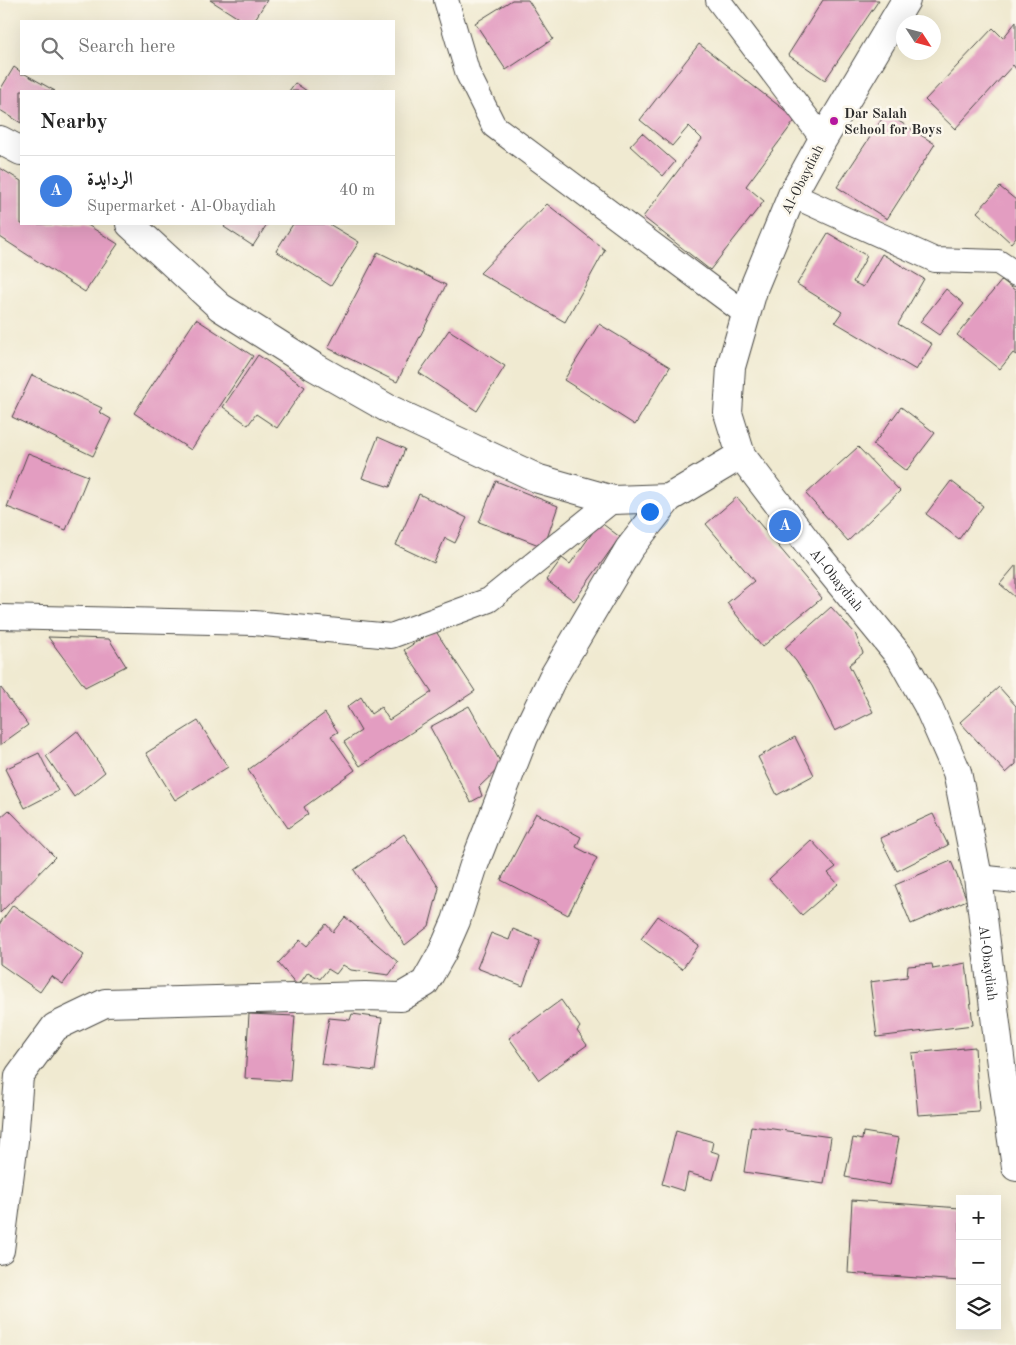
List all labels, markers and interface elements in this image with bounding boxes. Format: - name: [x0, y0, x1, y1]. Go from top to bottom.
- north arrow: [896, 15, 941, 60]
- search box: [20, 20, 395, 75]
- icon: search: [38, 34, 66, 62]
- text: Search here: [78, 38, 175, 57]
- place label: Dar Salah School for Boys: [844, 107, 942, 137]
- text: Nearby: [40, 112, 108, 133]
- marker: Dar Salah School for Boys: [828, 115, 840, 127]
- street label: Al-Obaydiah: [779, 142, 826, 216]
- text: الردايدة: [87, 171, 133, 190]
- text: A: [50, 183, 62, 199]
- text: 40 m: [339, 183, 375, 199]
- text: Supermarket · Al-Obaydiah: [87, 199, 276, 215]
- your location: [637, 499, 663, 525]
- pin: A: [769, 507, 801, 545]
- street label: Al-Obaydiah: [807, 546, 866, 614]
- street label: Al-Obaydiah: [976, 925, 999, 1002]
- map controls: [956, 1195, 1001, 1330]
- button: +: [956, 1195, 1001, 1240]
- button: −: [956, 1240, 1001, 1285]
- button: layers: [956, 1285, 1001, 1330]

